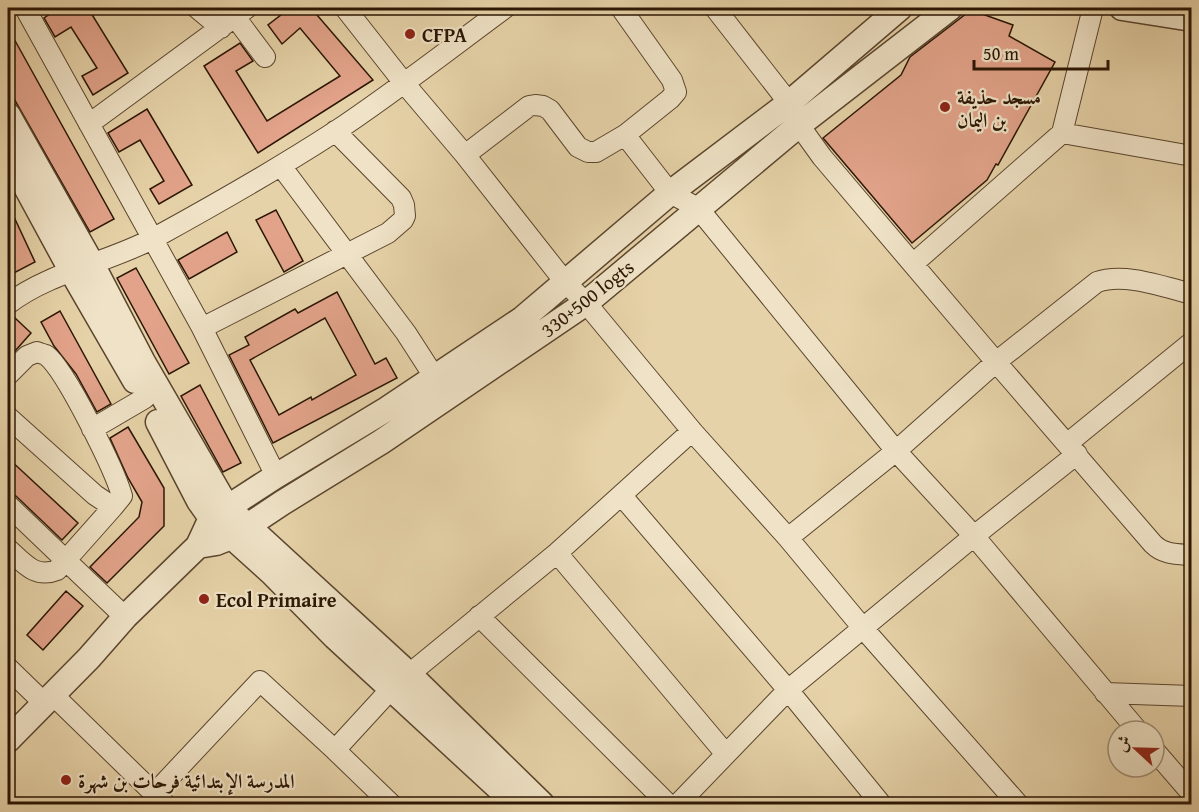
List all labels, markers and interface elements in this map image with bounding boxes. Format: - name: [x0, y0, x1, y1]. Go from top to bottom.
- place label: CFPA: [422, 20, 467, 49]
- marker: CFPA: [403, 27, 417, 41]
- scale bar: [974, 33, 1108, 71]
- text: 50 m: [983, 40, 1019, 67]
- place label: مسجد حذيفة بن اليمان: [957, 82, 1041, 134]
- marker: مسجد حذيفة بن اليمان: [938, 100, 952, 114]
- street label: 330+500 logts: [534, 252, 640, 344]
- place label: Ecol Primaire: [216, 585, 337, 614]
- marker: Ecol Primaire: [197, 592, 211, 606]
- north arrow: [1106, 719, 1166, 779]
- text: ش: [1108, 732, 1136, 755]
- place label: المدرسة الإبتدائية فرحات بن شهرة: [78, 766, 295, 796]
- marker: المدرسة الإبتدائية فرحات بن شهرة: [59, 773, 73, 787]

